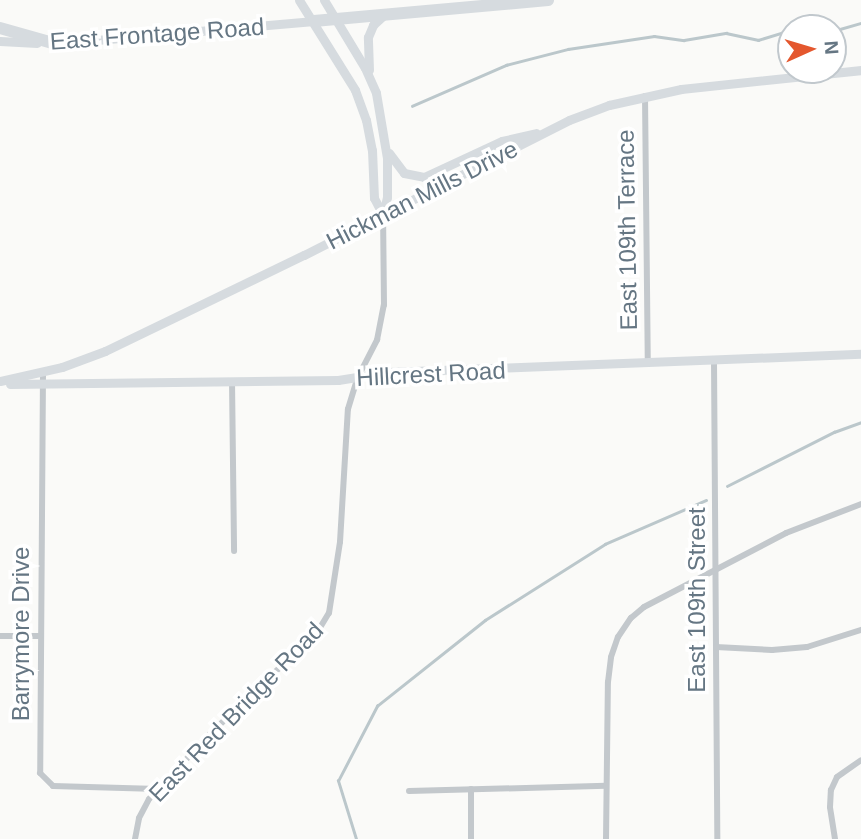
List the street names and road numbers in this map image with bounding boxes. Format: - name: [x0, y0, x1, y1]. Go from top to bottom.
- street label: East Frontage Road: [49, 12, 265, 56]
- street label: East 109th Terrace: [611, 129, 643, 331]
- street label: Hickman Mills Drive: [322, 134, 522, 256]
- street label: Hillcrest Road: [356, 356, 506, 392]
- street label: East 109th Street: [683, 507, 711, 693]
- street label: Barrymore Drive: [7, 547, 35, 721]
- street label: East Red Bridge Road: [143, 616, 329, 808]

